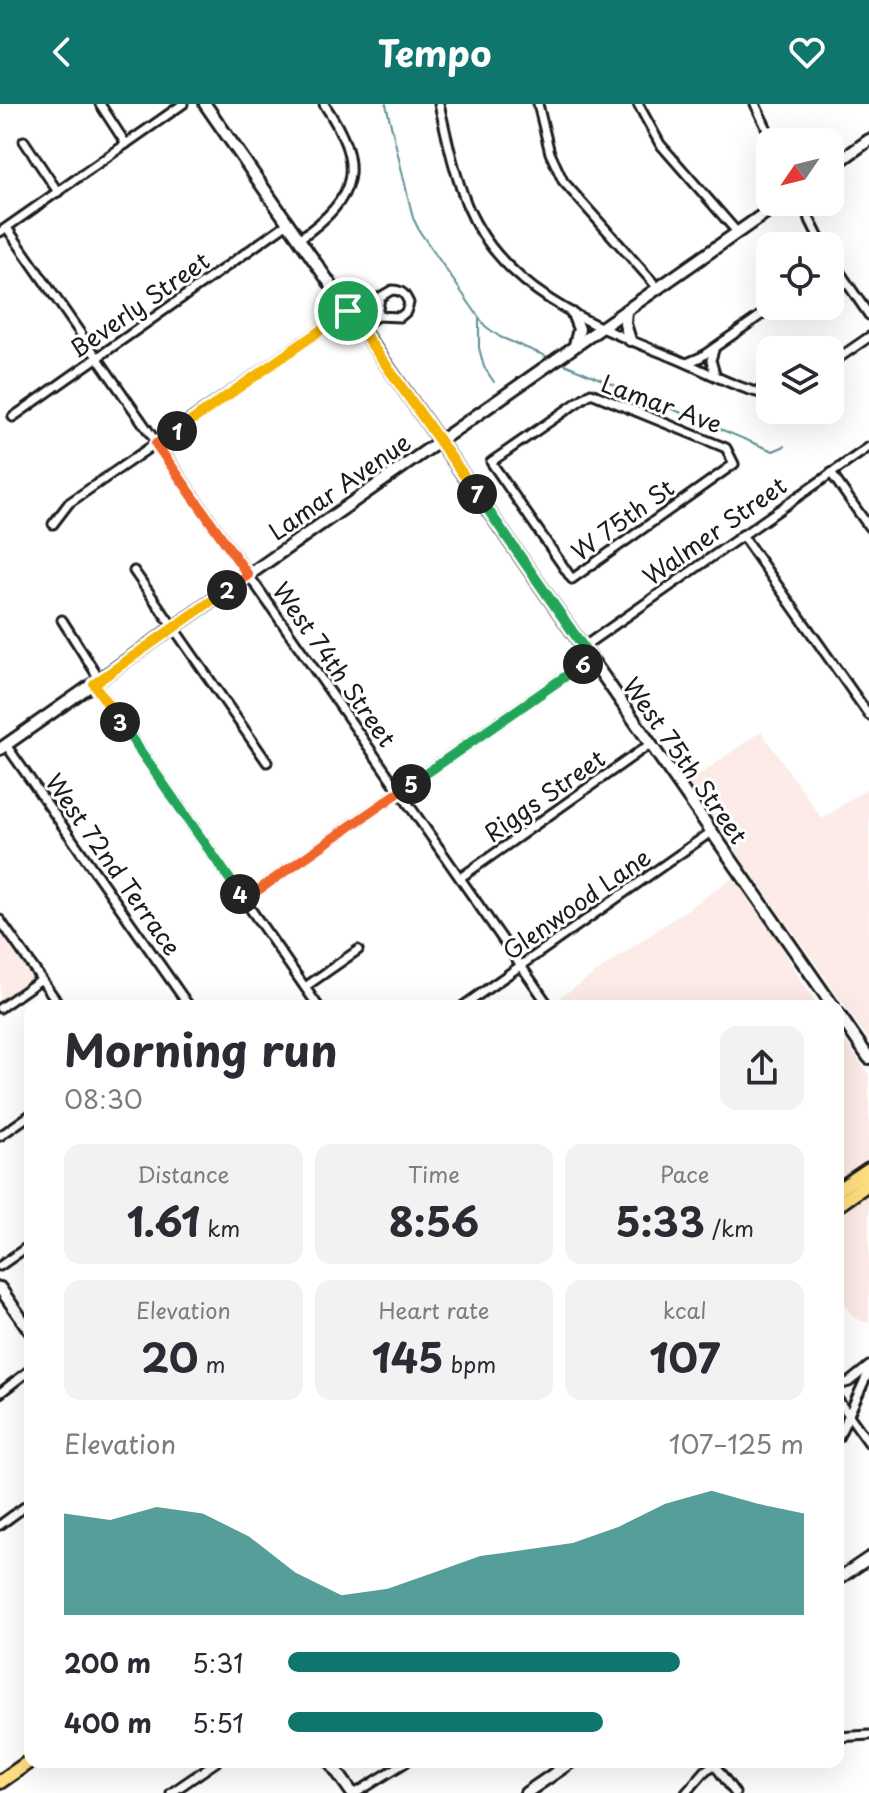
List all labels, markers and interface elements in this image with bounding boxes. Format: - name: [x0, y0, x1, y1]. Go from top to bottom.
- text: Tempo: [378, 25, 491, 79]
- icon: back: [40, 30, 84, 74]
- icon: heart: [785, 30, 829, 74]
- north arrow: [756, 128, 844, 216]
- map controls: [756, 128, 844, 424]
- button: locate: [756, 232, 844, 320]
- street label: Beverly Street: [62, 242, 217, 366]
- pin: [314, 277, 382, 345]
- icon: arrive: [326, 289, 370, 333]
- button: layers: [756, 336, 844, 424]
- street label: Lamar Ave: [597, 365, 727, 441]
- pin: 1: [157, 411, 197, 451]
- text: 1: [172, 414, 182, 447]
- street label: Lamar Avenue: [261, 424, 417, 548]
- street label: Walmer Street: [635, 467, 794, 593]
- street label: W 75th St: [563, 469, 681, 569]
- pin: 7: [457, 474, 497, 514]
- text: 7: [471, 477, 483, 510]
- pin: 2: [207, 570, 247, 610]
- text: 2: [219, 573, 235, 606]
- street label: West 74th Street: [264, 574, 406, 754]
- pin: 6: [563, 644, 603, 684]
- text: 6: [575, 647, 591, 680]
- street label: West 75th Street: [615, 669, 757, 851]
- pin: 3: [100, 702, 140, 742]
- text: 3: [113, 705, 127, 738]
- street label: Riggs Street: [476, 740, 612, 850]
- pin: 5: [391, 764, 431, 804]
- street label: West 72nd Terrace: [37, 765, 191, 963]
- text: 5: [404, 767, 418, 800]
- street label: Glenwood Lane: [494, 838, 658, 968]
- pin: 4: [220, 874, 260, 914]
- text: 4: [233, 877, 247, 910]
- text: Morning run: [64, 1016, 338, 1082]
- button: share: [720, 1026, 804, 1110]
- text: 08:30: [64, 1079, 143, 1118]
- text: Distance: [137, 1157, 229, 1190]
- text: Time: [408, 1157, 460, 1190]
- text: Pace: [660, 1157, 709, 1190]
- text: 1.61: [126, 1190, 200, 1251]
- text: 8:56: [389, 1190, 479, 1251]
- text: 5:33: [615, 1190, 705, 1251]
- text: km: [200, 1211, 240, 1244]
- text: /km: [705, 1211, 754, 1244]
- text: Elevation: [136, 1293, 231, 1326]
- text: Heart rate: [378, 1293, 490, 1326]
- text: kcal: [663, 1293, 707, 1326]
- text: 20: [141, 1326, 198, 1387]
- text: 145: [372, 1326, 444, 1387]
- text: 107: [649, 1326, 720, 1387]
- text: m: [198, 1347, 226, 1380]
- text: bpm: [444, 1347, 496, 1380]
- text: Elevation: [64, 1424, 176, 1463]
- text: 107–125 m: [669, 1424, 804, 1463]
- text: 200 m: [64, 1643, 151, 1682]
- text: 5:31: [192, 1643, 243, 1682]
- text: 400 m: [64, 1703, 152, 1742]
- text: 5:51: [192, 1703, 244, 1742]

